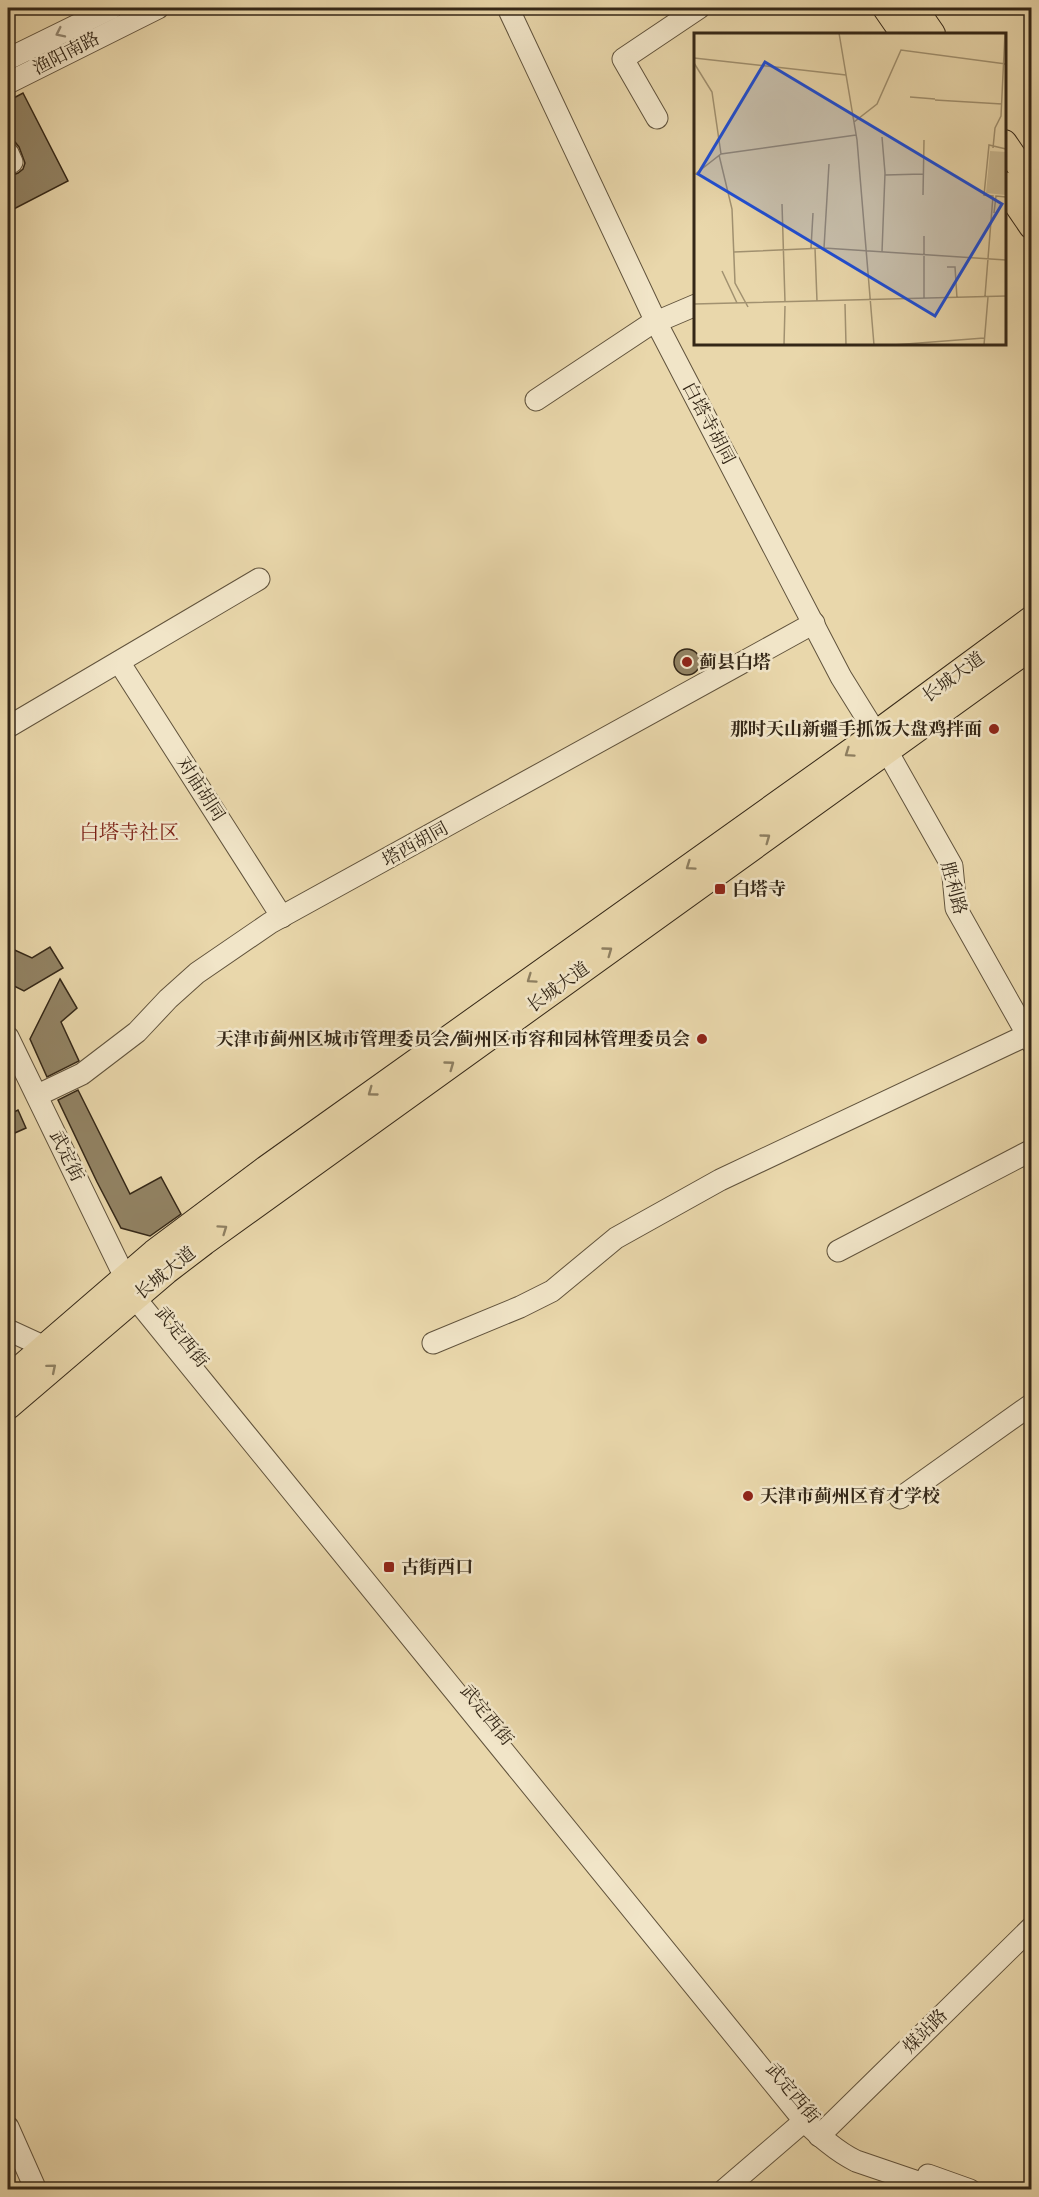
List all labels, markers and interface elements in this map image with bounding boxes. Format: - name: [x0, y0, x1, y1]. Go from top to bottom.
- one-way arrow: [55, 26, 66, 38]
- street label: 渔阳南路: [29, 28, 104, 81]
- inset map: [694, 33, 1006, 345]
- street label: 白塔寺胡同: [676, 379, 739, 469]
- street label: 长城大道: [918, 648, 990, 709]
- place label: 蓟县白塔: [699, 652, 771, 675]
- marker: 蓟县白塔: [680, 655, 694, 669]
- place label: 那时天山新疆手抓饭大盘鸡拌面: [730, 719, 982, 742]
- marker: 那时天山新疆手抓饭大盘鸡拌面: [987, 722, 1001, 736]
- one-way arrow: [844, 746, 855, 757]
- street label: 对庙胡同: [170, 753, 229, 826]
- street label: 塔西胡同: [379, 818, 453, 873]
- district label: 白塔寺社区: [79, 821, 179, 846]
- one-way arrow: [760, 834, 771, 845]
- one-way arrow: [685, 859, 696, 870]
- street label: 胜利路: [934, 859, 971, 917]
- place label: 白塔寺: [732, 879, 786, 902]
- marker: 白塔寺: [713, 882, 727, 896]
- one-way arrow: [601, 948, 612, 959]
- street label: 长城大道: [523, 958, 595, 1019]
- one-way arrow: [526, 972, 537, 983]
- place label: 天津市蓟州区城市管理委员会/蓟州区市容和园林管理委员会: [216, 1029, 690, 1052]
- marker: 天津市蓟州区城市管理委员会/蓟州区市容和园林管理委员会: [695, 1032, 709, 1046]
- one-way arrow: [443, 1062, 454, 1073]
- one-way arrow: [368, 1085, 379, 1096]
- street label: 武定街: [43, 1127, 88, 1186]
- one-way arrow: [217, 1225, 228, 1236]
- street label: 长城大道: [131, 1243, 201, 1306]
- street label: 武定西街: [149, 1303, 212, 1373]
- one-way arrow: [45, 1364, 56, 1375]
- place label: 天津市蓟州区育才学校: [760, 1486, 940, 1509]
- marker: 天津市蓟州区育才学校: [741, 1489, 755, 1503]
- place label: 古街西口: [401, 1557, 473, 1580]
- marker: 古街西口: [382, 1560, 396, 1574]
- street label: 武定西街: [454, 1681, 517, 1751]
- street label: 煤站路: [899, 2005, 953, 2059]
- street label: 武定西街: [760, 2059, 824, 2129]

